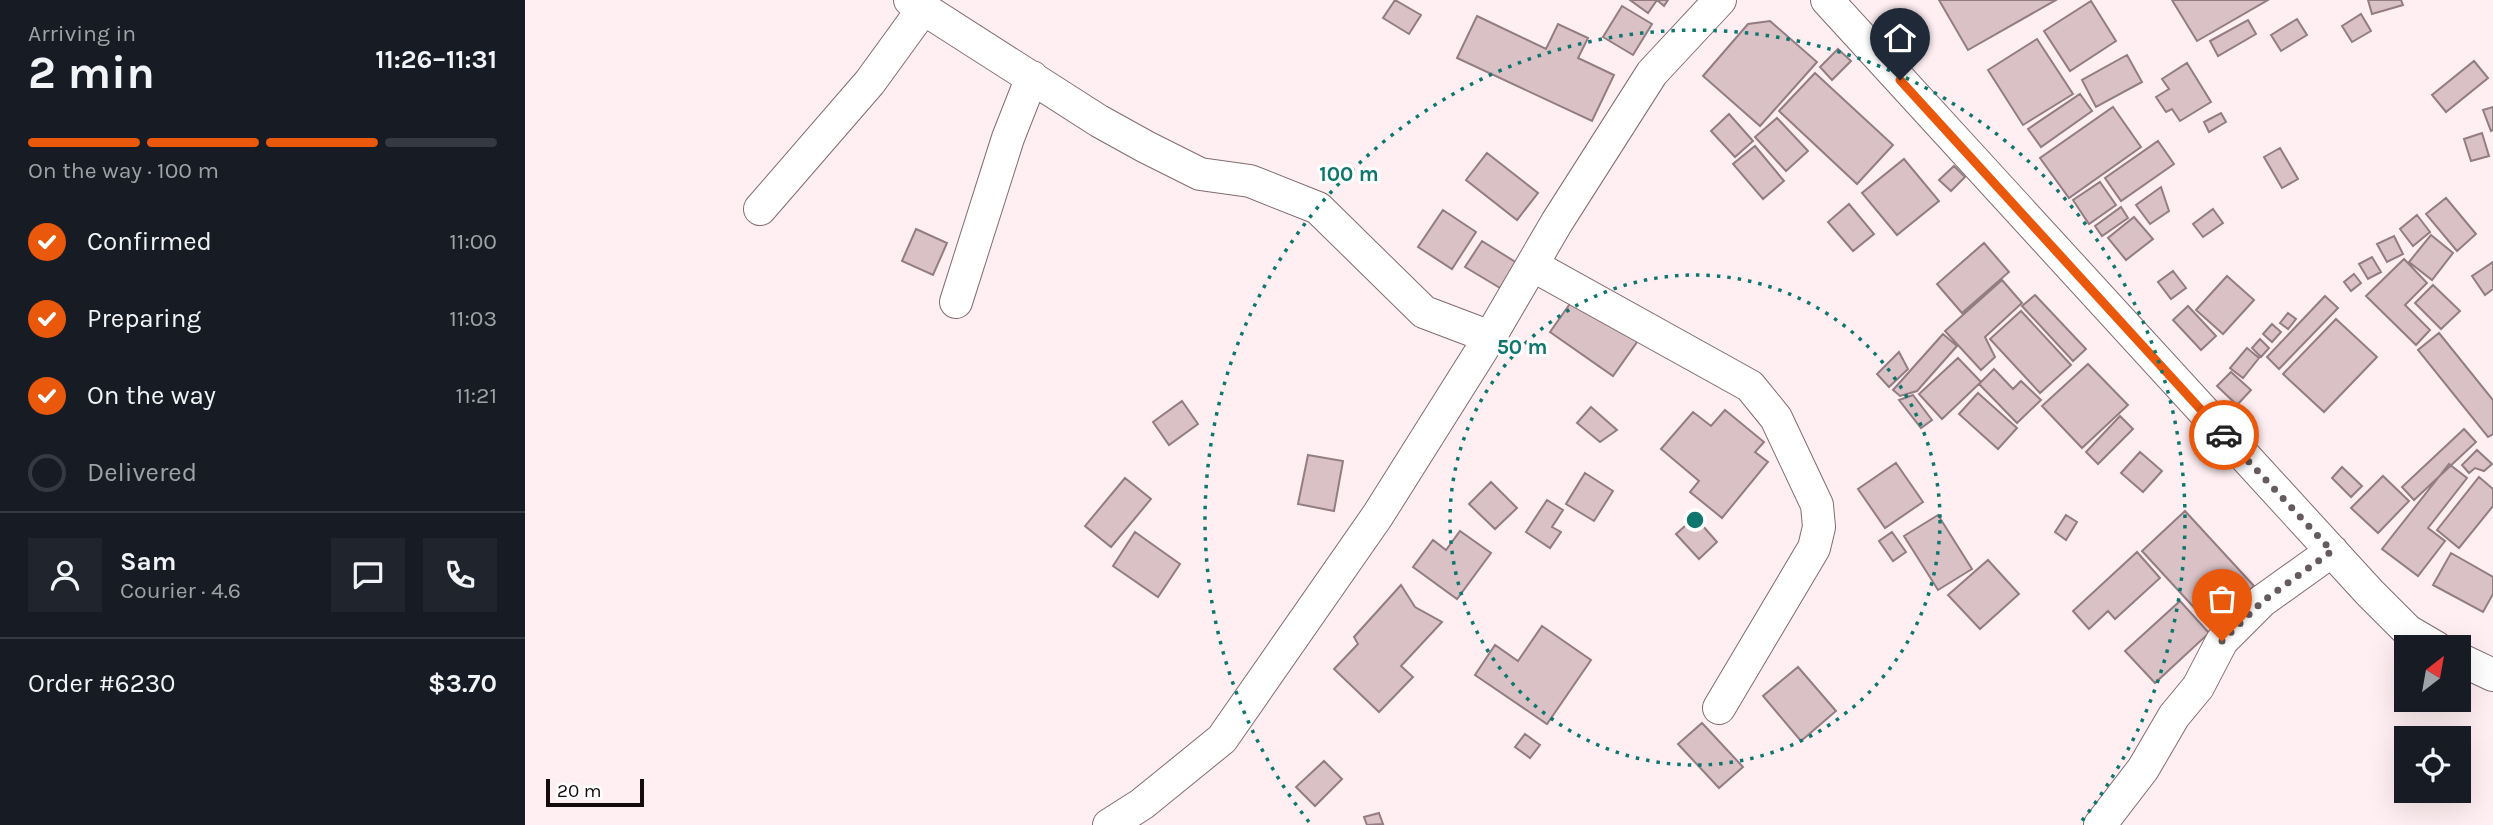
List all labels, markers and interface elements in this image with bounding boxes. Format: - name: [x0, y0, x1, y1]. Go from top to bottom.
- pin: [1870, 8, 1930, 80]
- icon: home: [1881, 19, 1919, 57]
- text: Arriving in: [28, 20, 136, 47]
- text: 11:26–11:31: [375, 44, 497, 75]
- text: 2 min: [28, 46, 155, 100]
- text: On the way · 100 m: [28, 157, 219, 184]
- text: 100 m: [1319, 162, 1379, 186]
- icon: check: [28, 223, 66, 261]
- text: Confirmed: [87, 226, 212, 257]
- text: 11:00: [449, 228, 497, 255]
- icon: check: [28, 300, 66, 338]
- text: Preparing: [87, 303, 201, 334]
- text: 11:03: [449, 305, 497, 332]
- text: 50 m: [1497, 335, 1547, 359]
- icon: check: [28, 377, 66, 415]
- text: On the way: [87, 380, 216, 411]
- text: 11:21: [456, 382, 497, 409]
- courier: [2189, 400, 2259, 470]
- icon: car: [2205, 416, 2243, 454]
- text: Delivered: [87, 457, 197, 488]
- centre of rings: [1683, 508, 1707, 532]
- button: person: [28, 538, 102, 612]
- button: chat: [331, 538, 405, 612]
- button: phone: [423, 538, 497, 612]
- text: Sam: [120, 546, 176, 577]
- pin: [2192, 569, 2252, 641]
- text: Courier · 4.6: [120, 577, 241, 604]
- icon: bag: [2203, 580, 2241, 618]
- north arrow: [2394, 635, 2471, 712]
- map controls: [2394, 635, 2471, 803]
- text: Order #6230: [28, 668, 176, 699]
- text: $3.70: [428, 668, 497, 699]
- button: locate: [2394, 726, 2471, 803]
- scale bar: [546, 776, 644, 808]
- text: 20 m: [557, 780, 602, 802]

